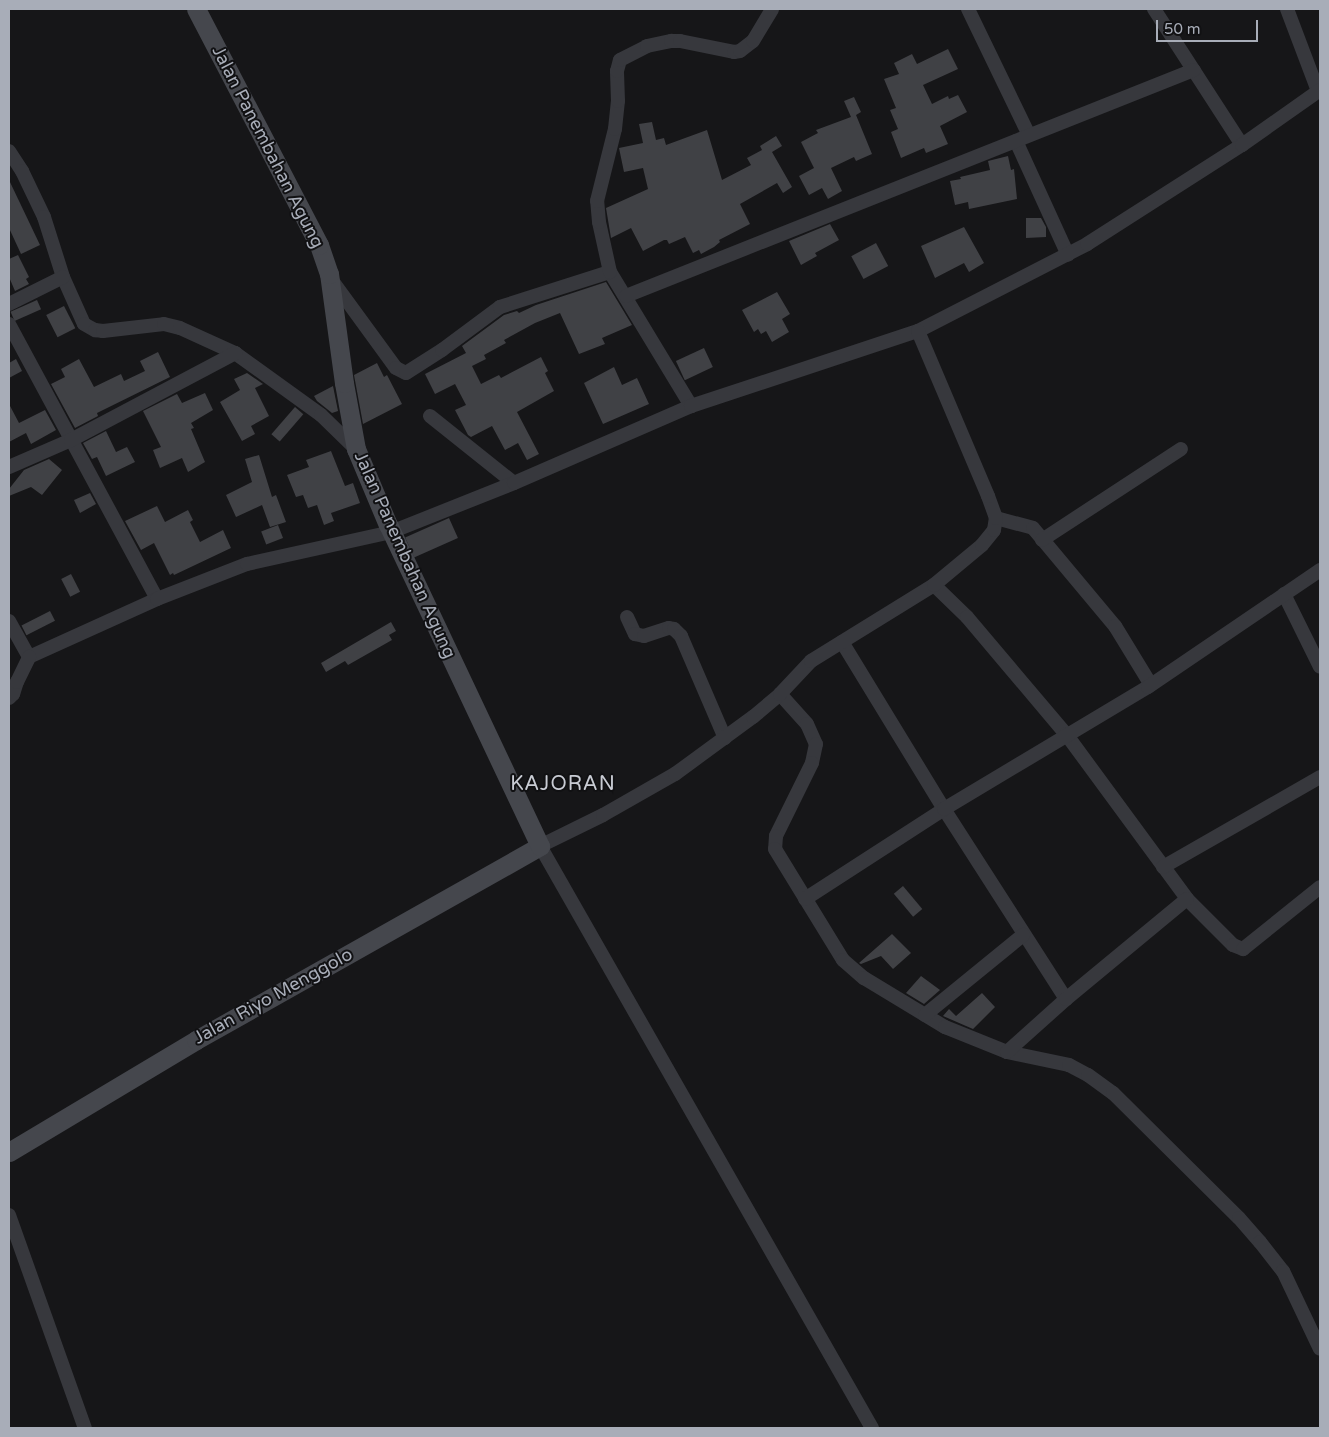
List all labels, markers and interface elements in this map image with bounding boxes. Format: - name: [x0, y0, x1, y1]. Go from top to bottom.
- scale bar: [1159, 10, 1262, 42]
- text: 50 m: [1164, 20, 1201, 38]
- street label: Jalan Panembahan Agung: [207, 42, 329, 252]
- street label: Jalan Panembahan Agung: [350, 448, 460, 662]
- district label: KAJORAN: [509, 772, 617, 796]
- street label: Jalan Riyo Menggolo: [190, 943, 356, 1049]

